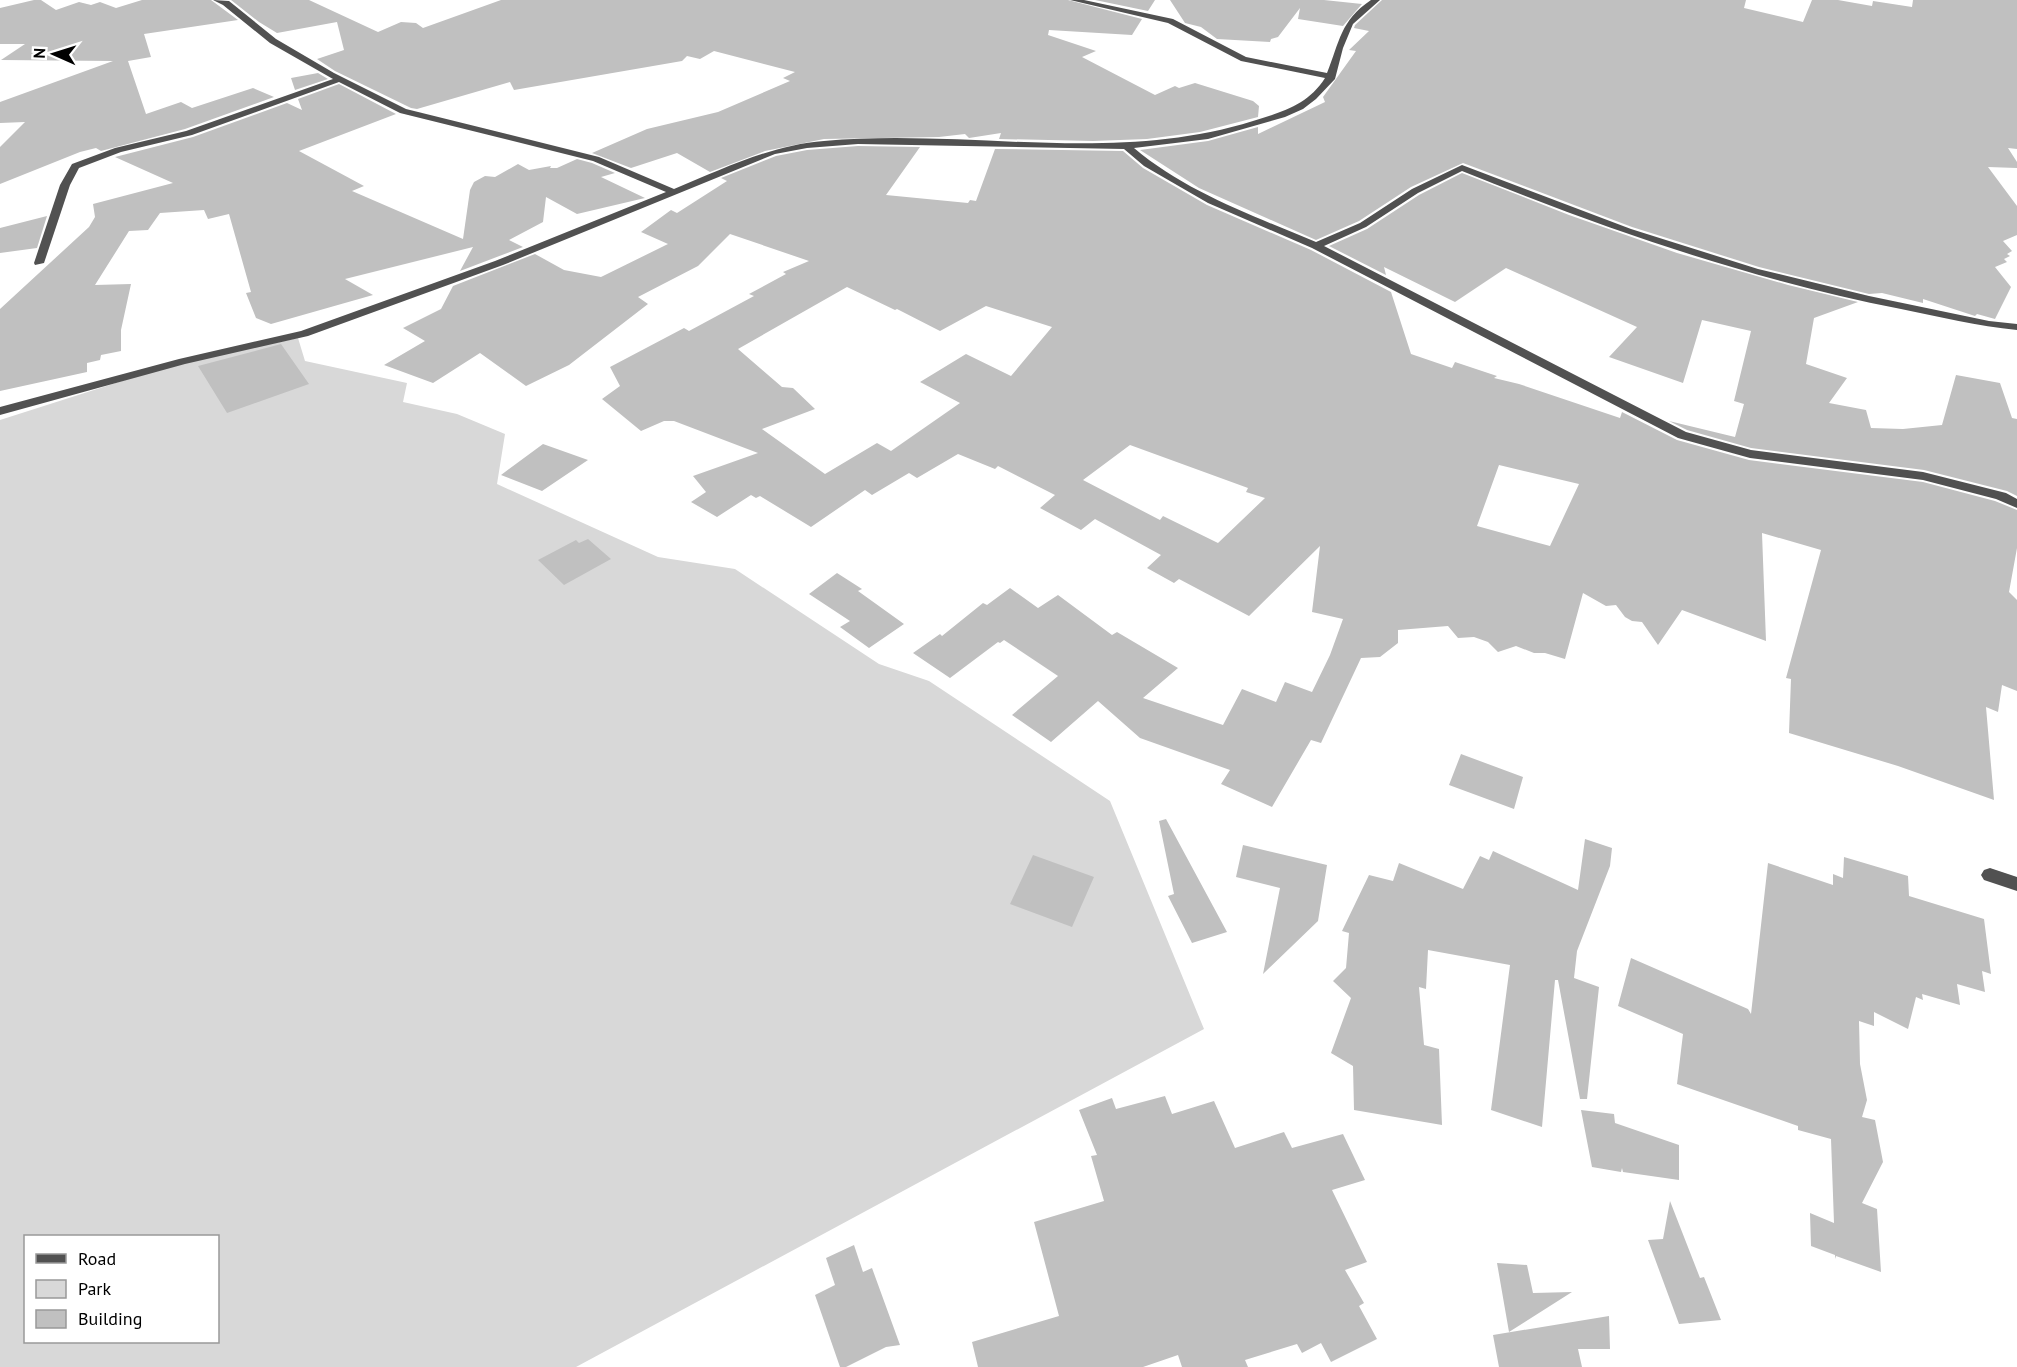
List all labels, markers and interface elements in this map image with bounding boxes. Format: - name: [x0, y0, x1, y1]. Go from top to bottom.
- north arrow: [24, 24, 84, 84]
- text: N: [29, 47, 49, 59]
- legend: [24, 1235, 219, 1343]
- text: Road: [78, 1247, 116, 1270]
- text: Park: [78, 1277, 111, 1300]
- text: Building: [78, 1307, 142, 1330]

